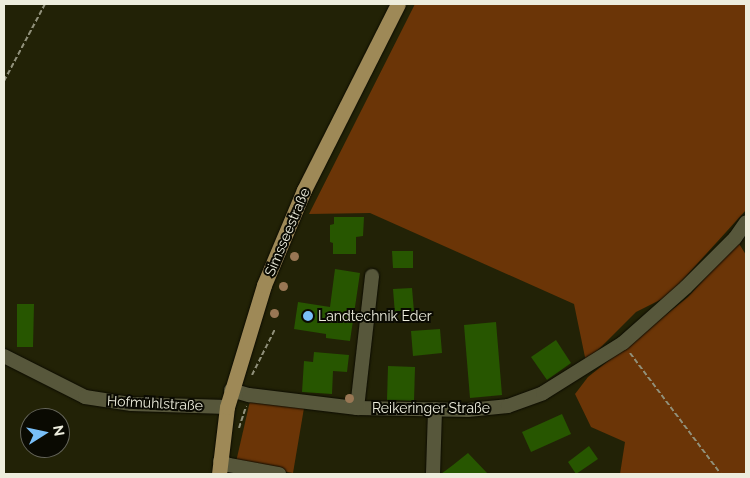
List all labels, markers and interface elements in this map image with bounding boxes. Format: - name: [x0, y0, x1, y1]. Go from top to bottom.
- street label: Simsseestraße: [261, 185, 313, 279]
- place label: Landtechnik Eder: [318, 308, 432, 324]
- marker: Landtechnik Eder: [302, 310, 314, 322]
- street label: Hofmühlstraße: [107, 392, 203, 414]
- street label: Reikeringer Straße: [372, 400, 490, 416]
- north arrow: [20, 408, 70, 458]
- text: N: [50, 424, 68, 437]

